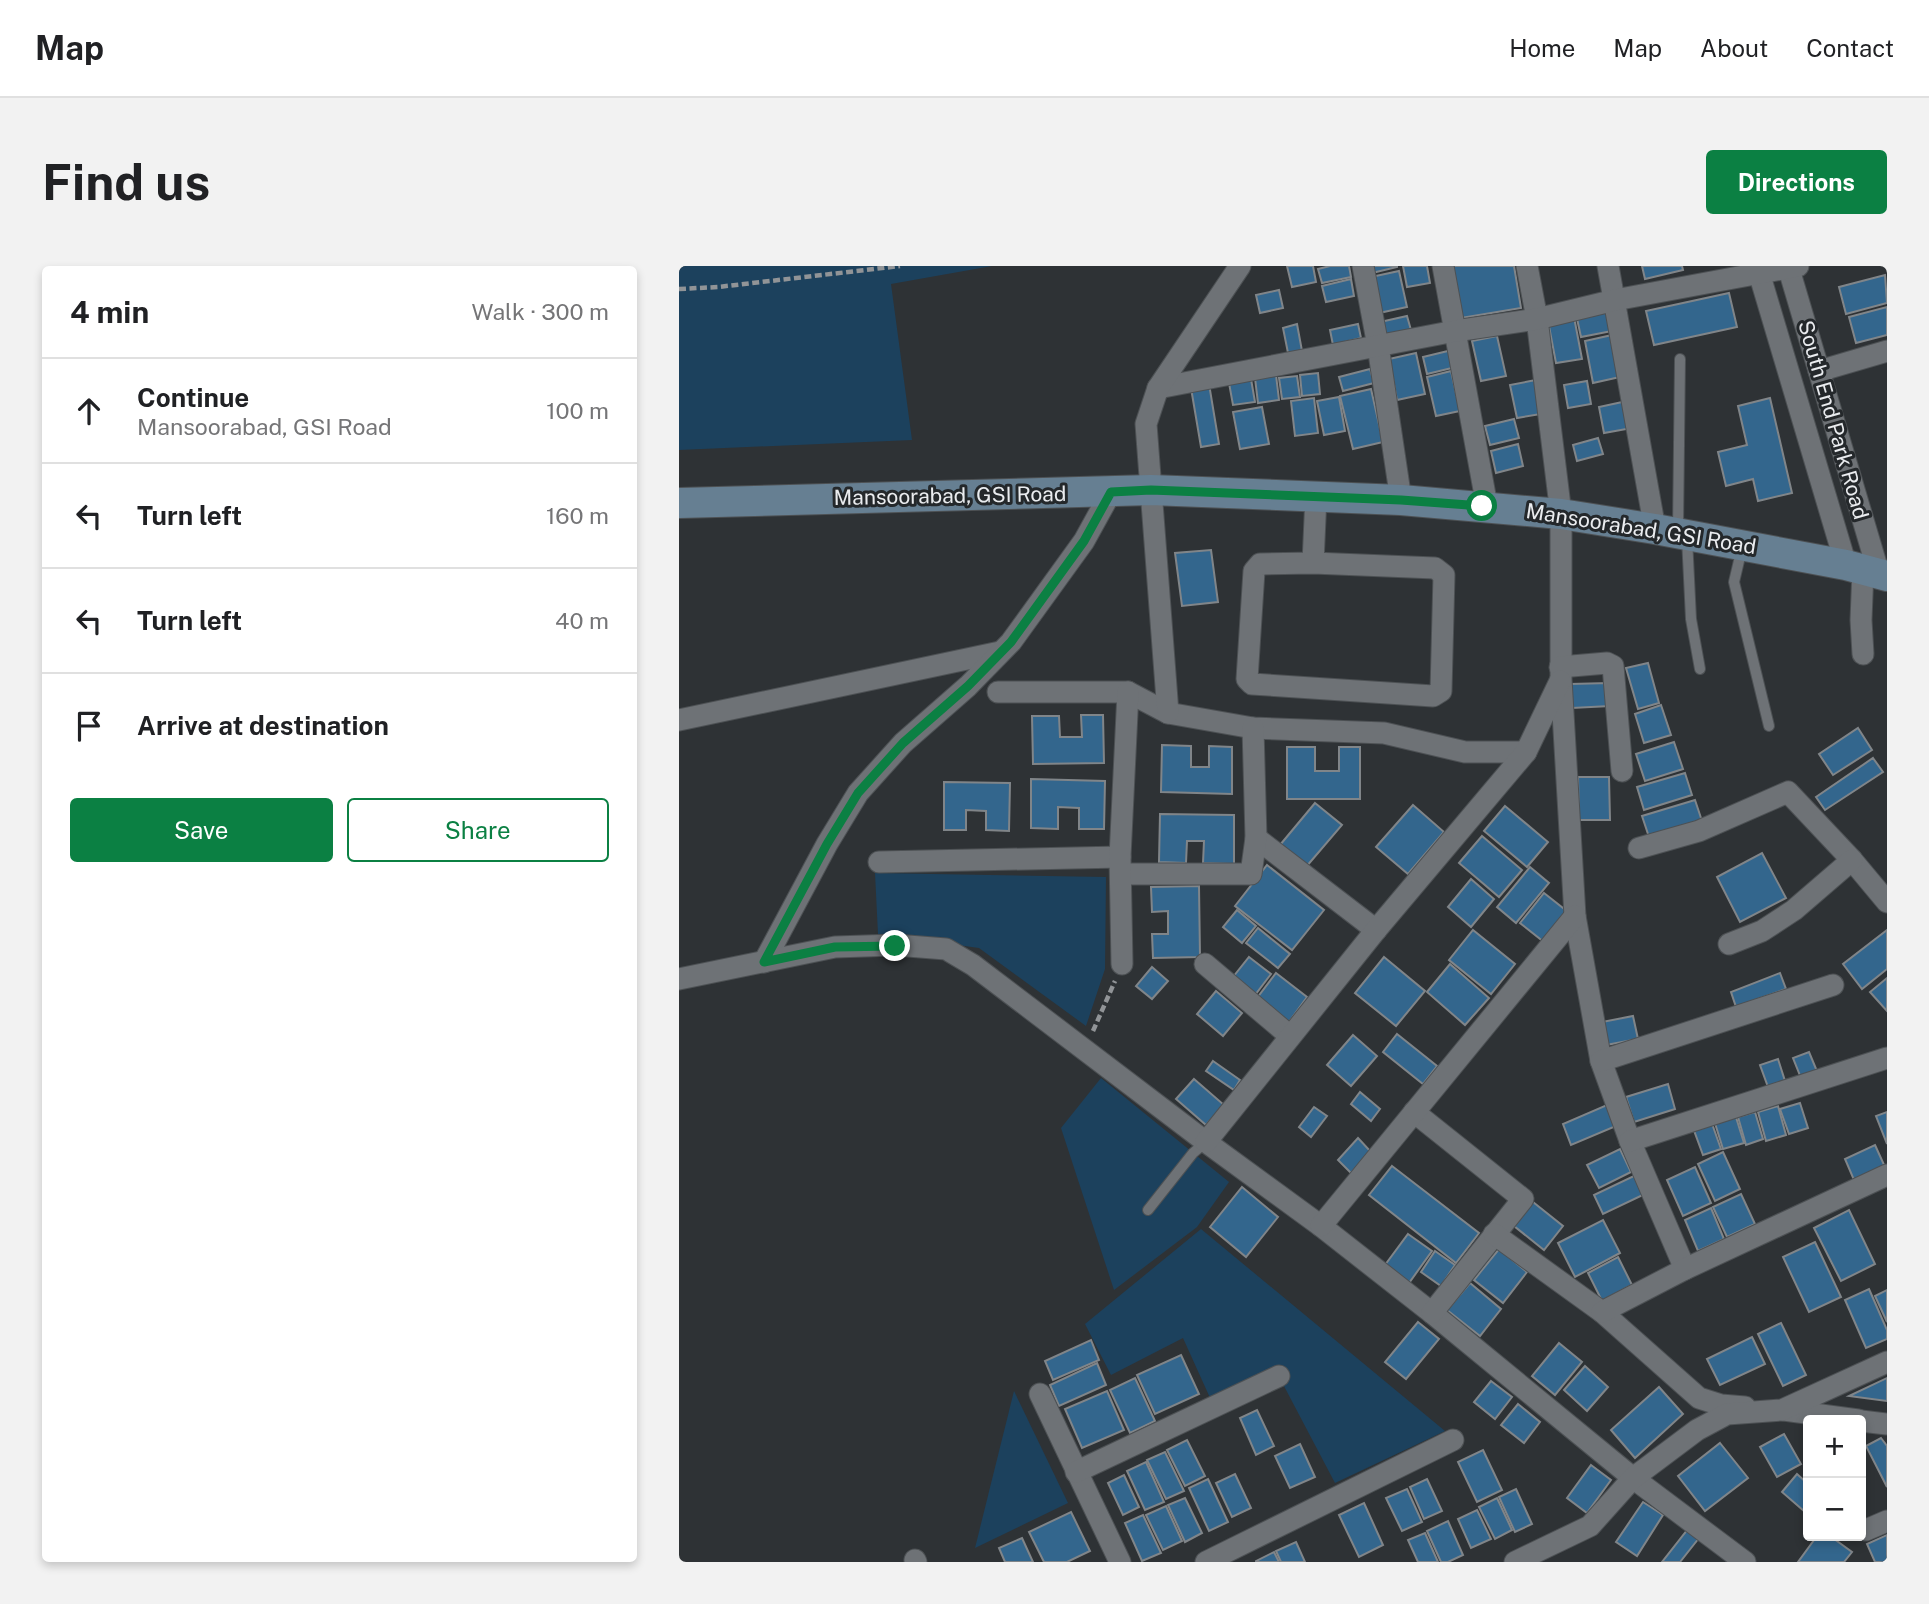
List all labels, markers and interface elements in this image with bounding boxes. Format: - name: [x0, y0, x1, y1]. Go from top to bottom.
- text: Map: [35, 29, 104, 67]
- text: Home: [1509, 34, 1575, 62]
- text: Map: [1613, 34, 1662, 62]
- text: About: [1700, 34, 1768, 62]
- text: Contact: [1806, 34, 1894, 62]
- button: Directions: [1706, 150, 1887, 214]
- text: Find us: [42, 153, 210, 211]
- text: 4 min: [70, 294, 149, 330]
- text: Walk · 300 m: [471, 298, 609, 325]
- street label: South End Park Road: [1793, 318, 1874, 522]
- text: Continue: [137, 382, 249, 413]
- icon: ahead: [70, 392, 108, 430]
- text: 100 m: [546, 397, 609, 424]
- text: Mansoorabad, GSI Road: [137, 413, 392, 440]
- street label: Mansoorabad, GSI Road: [833, 481, 1067, 510]
- route start: [1466, 490, 1497, 521]
- icon: left: [70, 497, 108, 535]
- street label: Mansoorabad, GSI Road: [1524, 498, 1758, 559]
- text: Turn left: [137, 500, 242, 531]
- text: 160 m: [546, 502, 609, 529]
- icon: left: [70, 602, 108, 640]
- text: Turn left: [137, 605, 242, 636]
- text: 40 m: [555, 607, 609, 634]
- icon: arrive: [70, 707, 108, 745]
- text: Arrive at destination: [137, 710, 389, 741]
- button: Save: [70, 798, 333, 862]
- button: Share: [347, 798, 609, 862]
- route end: [879, 930, 910, 961]
- map controls: [1803, 1415, 1866, 1541]
- button: +: [1803, 1415, 1866, 1478]
- button: −: [1803, 1478, 1866, 1541]

